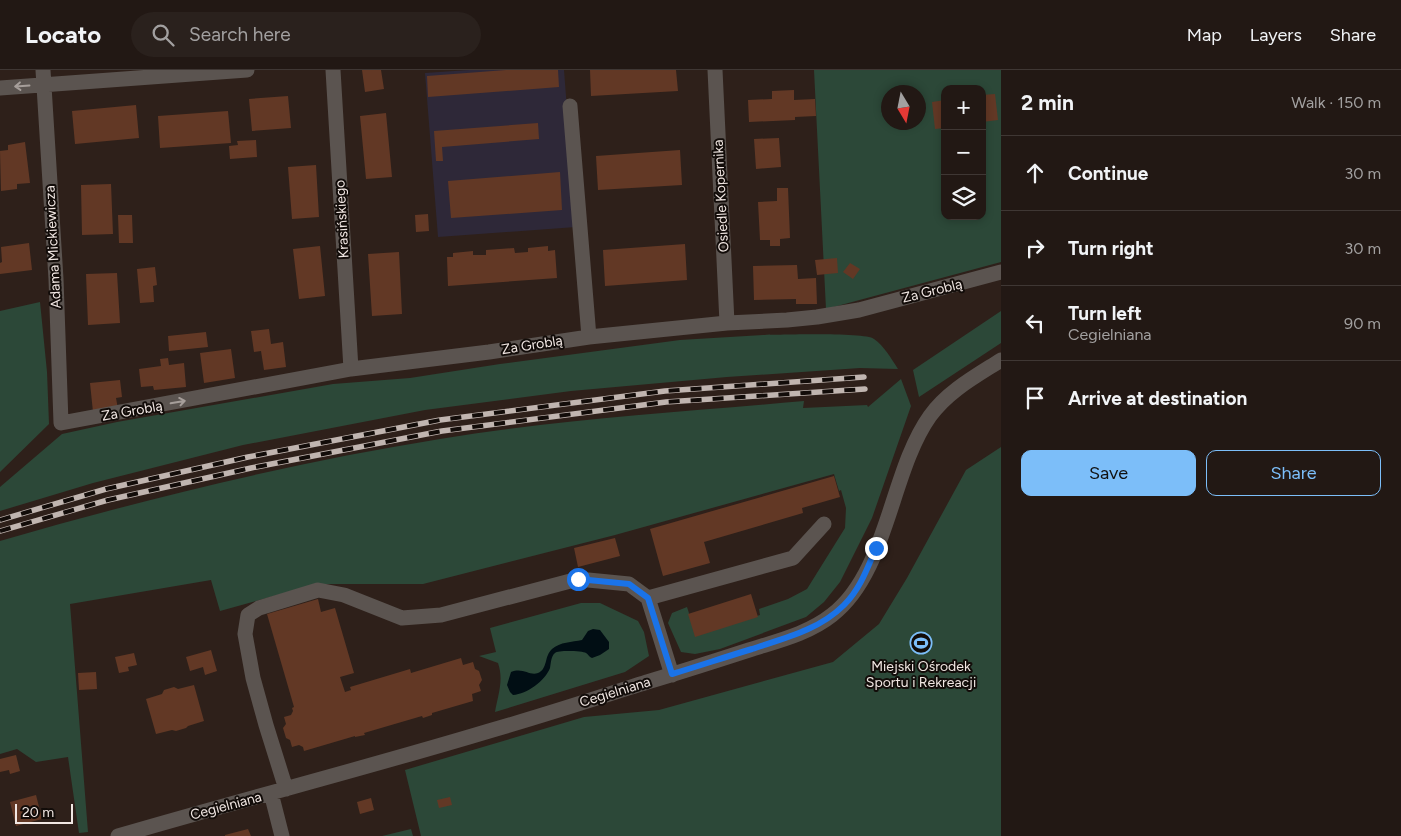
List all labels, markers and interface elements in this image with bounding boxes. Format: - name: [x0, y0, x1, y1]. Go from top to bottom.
- search box: [131, 12, 481, 57]
- text: Locato: [25, 20, 101, 49]
- icon: search: [149, 21, 177, 49]
- text: Search here: [189, 23, 291, 46]
- text: Map: [1187, 24, 1222, 46]
- text: Layers: [1250, 24, 1302, 46]
- text: Share: [1330, 24, 1376, 46]
- one-way arrow: [14, 82, 30, 91]
- north arrow: [881, 85, 926, 130]
- map controls: [941, 85, 986, 220]
- button: +: [941, 85, 986, 130]
- text: 2 min: [1021, 90, 1074, 115]
- text: Walk · 150 m: [1291, 93, 1381, 112]
- button: −: [941, 130, 986, 175]
- street label: Osiedle Kopernika: [710, 139, 732, 253]
- icon: ahead: [1021, 159, 1049, 187]
- text: Continue: [1068, 162, 1148, 185]
- text: 30 m: [1344, 164, 1381, 183]
- button: layers: [941, 175, 986, 220]
- street label: Krasińskiego: [331, 179, 353, 259]
- street label: Adama Mickiewicza: [41, 185, 65, 309]
- icon: right: [1021, 234, 1049, 262]
- text: Turn right: [1068, 237, 1154, 260]
- text: 30 m: [1344, 239, 1381, 258]
- street label: Za Groblą: [900, 275, 964, 307]
- text: Turn left: [1068, 302, 1142, 325]
- icon: left: [1021, 309, 1049, 337]
- text: 90 m: [1344, 314, 1381, 333]
- text: Cegielniana: [1068, 325, 1152, 344]
- street label: Za Groblą: [500, 332, 564, 358]
- icon: arrive: [1021, 384, 1049, 412]
- text: Arrive at destination: [1068, 387, 1247, 410]
- street label: Za Groblą: [100, 397, 164, 425]
- one-way arrow: [170, 397, 186, 407]
- button: Save: [1021, 450, 1196, 496]
- button: Share: [1206, 450, 1381, 496]
- route end: [865, 537, 888, 560]
- route start: [567, 568, 590, 591]
- sports icon: Miejski Ośrodek Sportu i Rekreacji: [909, 631, 933, 655]
- place label: Miejski Ośrodek Sportu i Rekreacji: [866, 658, 976, 691]
- street label: Cegielniana: [578, 673, 652, 711]
- street label: Cegielniana: [188, 788, 264, 824]
- scale bar: [15, 801, 72, 824]
- text: 20 m: [22, 804, 54, 821]

